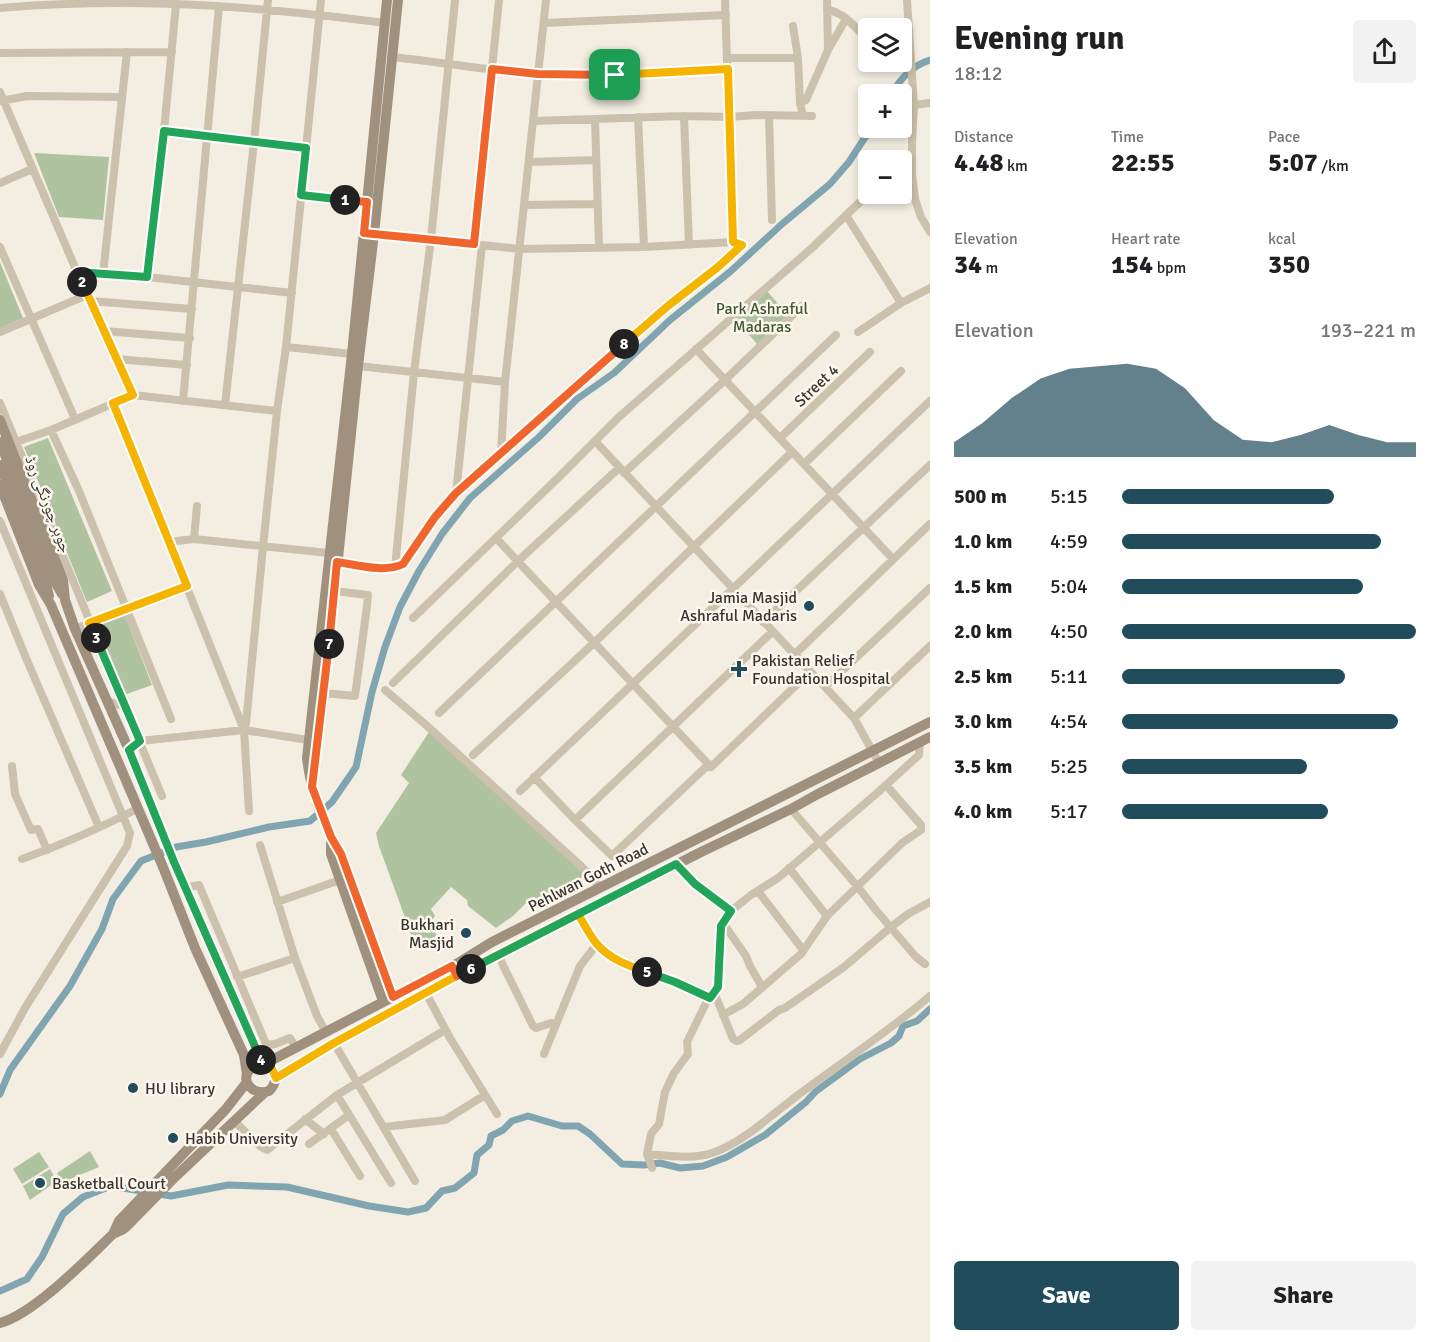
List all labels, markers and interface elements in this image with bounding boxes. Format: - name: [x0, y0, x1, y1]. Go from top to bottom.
- map controls: [858, 18, 912, 204]
- button: layers: [858, 18, 912, 72]
- text: Evening run: [954, 18, 1124, 59]
- button: share: [1353, 20, 1416, 83]
- pin: [589, 49, 640, 100]
- icon: arrive: [598, 58, 631, 91]
- text: 18:12: [954, 61, 1003, 86]
- button: +: [858, 84, 912, 138]
- text: Distance: [954, 127, 1014, 147]
- text: Time: [1111, 127, 1144, 147]
- text: Pace: [1268, 127, 1300, 147]
- text: 4.48: [954, 147, 1004, 179]
- text: 22:55: [1111, 147, 1175, 179]
- text: 5:07: [1268, 147, 1318, 179]
- button: −: [858, 150, 912, 204]
- text: km: [1004, 156, 1028, 176]
- text: /km: [1318, 156, 1349, 176]
- pin: 1: [330, 185, 360, 215]
- text: 1: [341, 190, 349, 210]
- text: Elevation: [954, 229, 1018, 249]
- text: Heart rate: [1111, 229, 1180, 249]
- text: kcal: [1268, 229, 1296, 249]
- text: 34: [954, 249, 982, 281]
- text: 154: [1111, 249, 1153, 281]
- text: 350: [1268, 249, 1310, 281]
- text: m: [982, 258, 998, 278]
- text: bpm: [1153, 258, 1186, 278]
- pin: 2: [67, 267, 97, 297]
- text: 2: [78, 272, 86, 292]
- park label: Park Ashraful Madaras: [716, 299, 809, 337]
- text: Elevation: [954, 318, 1034, 343]
- text: 193–221 m: [1320, 318, 1416, 343]
- pin: 8: [609, 329, 639, 359]
- text: 8: [620, 334, 628, 354]
- street label: Street 4: [790, 360, 843, 411]
- street label: جوہر چورنگی روڈ: [20, 453, 76, 556]
- text: 500 m: [954, 484, 1007, 509]
- text: 5:15: [1050, 484, 1088, 509]
- text: 1.0 km: [954, 529, 1012, 554]
- text: 4:59: [1050, 529, 1088, 554]
- text: 1.5 km: [954, 574, 1012, 599]
- text: 5:04: [1050, 574, 1088, 599]
- place label: Jamia Masjid Ashraful Madaris: [680, 588, 797, 626]
- marker: Jamia Masjid Ashraful Madaris: [802, 599, 816, 613]
- text: 2.0 km: [954, 619, 1012, 644]
- text: 4:50: [1050, 619, 1088, 644]
- pin: 3: [81, 623, 111, 653]
- text: 3: [92, 628, 100, 648]
- pin: 7: [314, 629, 344, 659]
- text: 7: [325, 634, 333, 654]
- place label: Pakistan Relief Foundation Hospital: [752, 651, 890, 689]
- marker: Pakistan Relief Foundation Hospital: [730, 660, 748, 678]
- text: 2.5 km: [954, 664, 1012, 689]
- text: 5:11: [1050, 664, 1088, 689]
- text: 3.0 km: [954, 709, 1012, 734]
- text: 4:54: [1050, 709, 1088, 734]
- text: 3.5 km: [954, 754, 1012, 779]
- text: 5:25: [1050, 754, 1088, 779]
- text: 4.0 km: [954, 799, 1012, 824]
- text: 5:17: [1050, 799, 1088, 824]
- street label: Pehlwan Goth Road: [525, 839, 652, 917]
- place label: Bukhari Masjid: [400, 915, 454, 953]
- marker: Bukhari Masjid: [459, 926, 473, 940]
- pin: 6: [456, 954, 486, 984]
- pin: 5: [632, 957, 662, 987]
- text: 6: [467, 959, 475, 979]
- text: 5: [643, 962, 651, 982]
- pin: 4: [246, 1045, 276, 1075]
- text: 4: [257, 1050, 265, 1070]
- place label: HU library: [145, 1079, 216, 1099]
- marker: HU library: [126, 1081, 140, 1095]
- place label: Habib University: [185, 1129, 298, 1149]
- marker: Habib University: [166, 1131, 180, 1145]
- place label: Basketball Court: [52, 1174, 166, 1194]
- marker: Basketball Court: [33, 1176, 47, 1190]
- button: Save: [954, 1261, 1179, 1330]
- button: Share: [1191, 1261, 1416, 1330]

